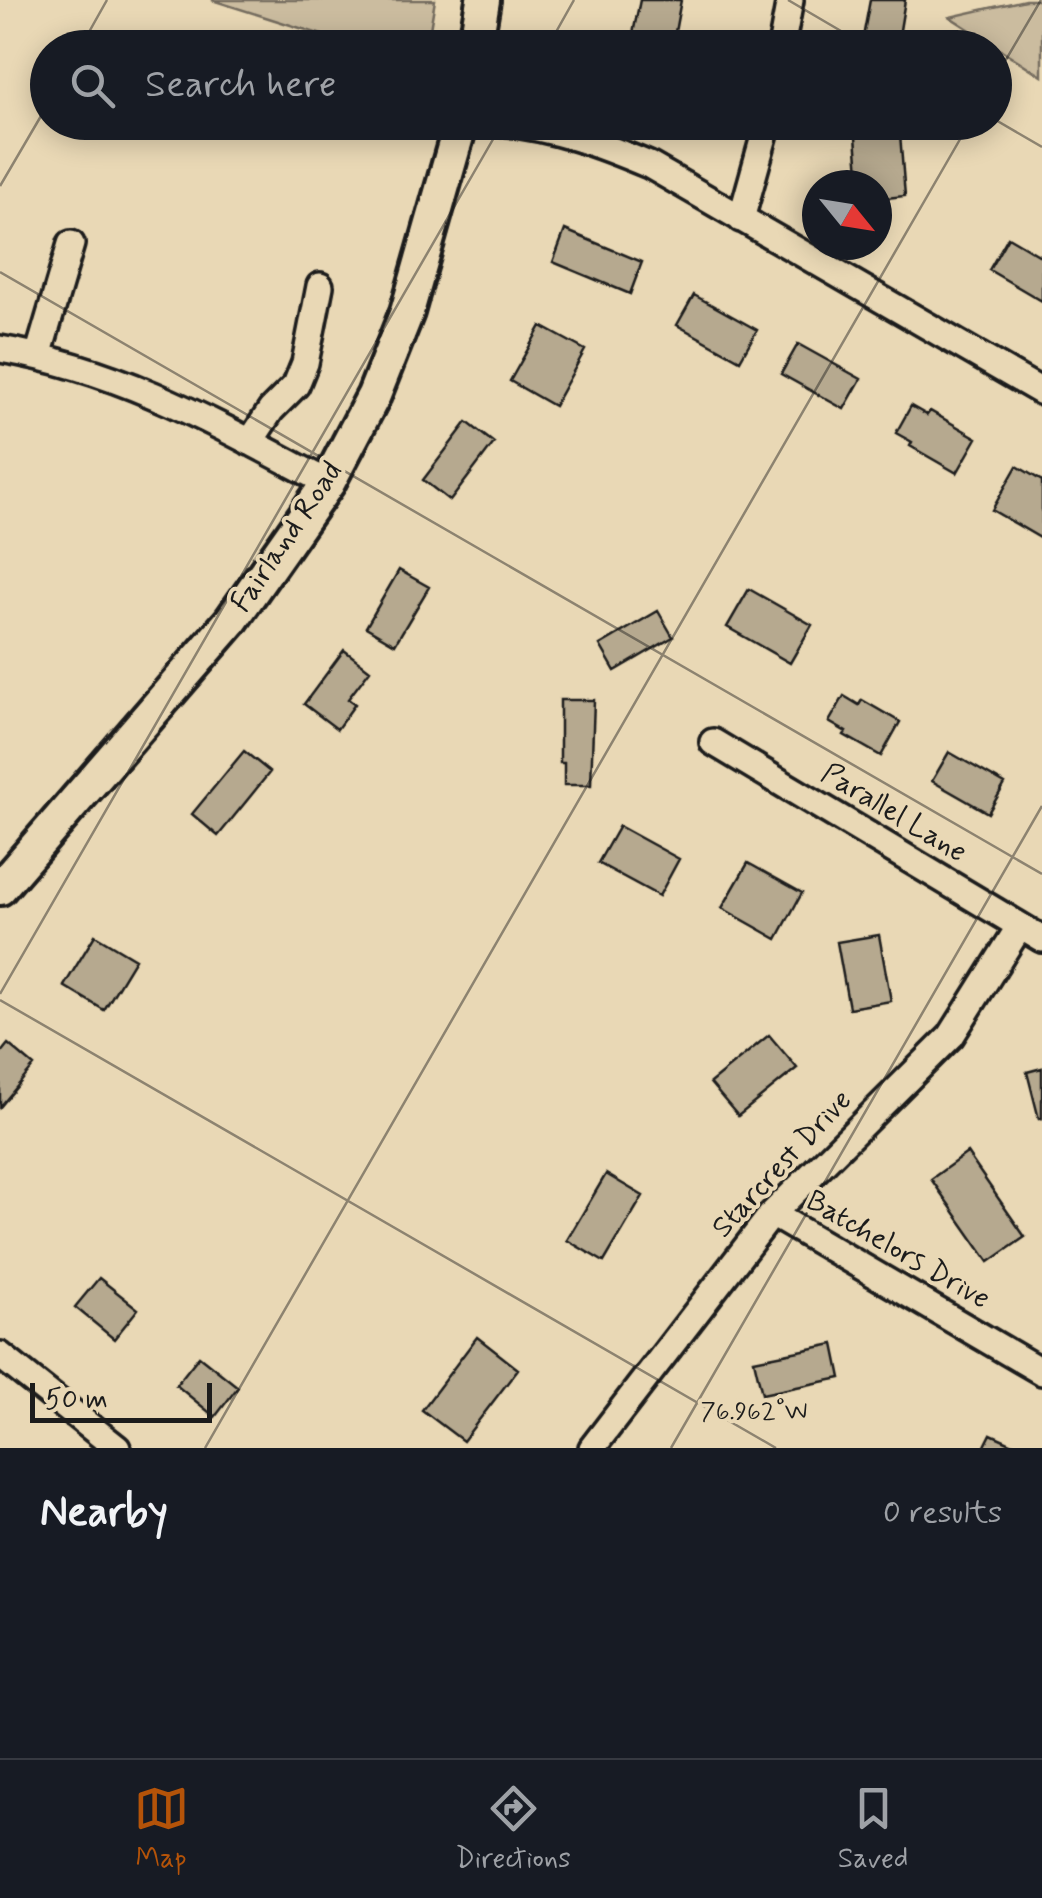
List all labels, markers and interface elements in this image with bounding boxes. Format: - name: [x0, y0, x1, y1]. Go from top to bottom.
- search box: [30, 30, 1012, 140]
- icon: search: [65, 58, 120, 113]
- text: Search here: [145, 61, 336, 110]
- north arrow: [802, 170, 892, 260]
- street label: Fairland Road: [222, 454, 352, 620]
- street label: Parallel Lane: [814, 754, 974, 872]
- street label: Starcrest Drive: [703, 1082, 861, 1246]
- street label: Batchelors Drive: [799, 1181, 997, 1319]
- scale bar: [30, 1378, 212, 1422]
- text: 50 m: [45, 1382, 108, 1419]
- text: 76.962°W: [700, 1396, 808, 1429]
- text: Nearby: [40, 1486, 168, 1541]
- text: 0 results: [883, 1492, 1002, 1534]
- tab: Map: [134, 1781, 189, 1878]
- tab: Directions: [456, 1781, 571, 1878]
- tab: Saved: [838, 1781, 908, 1878]

